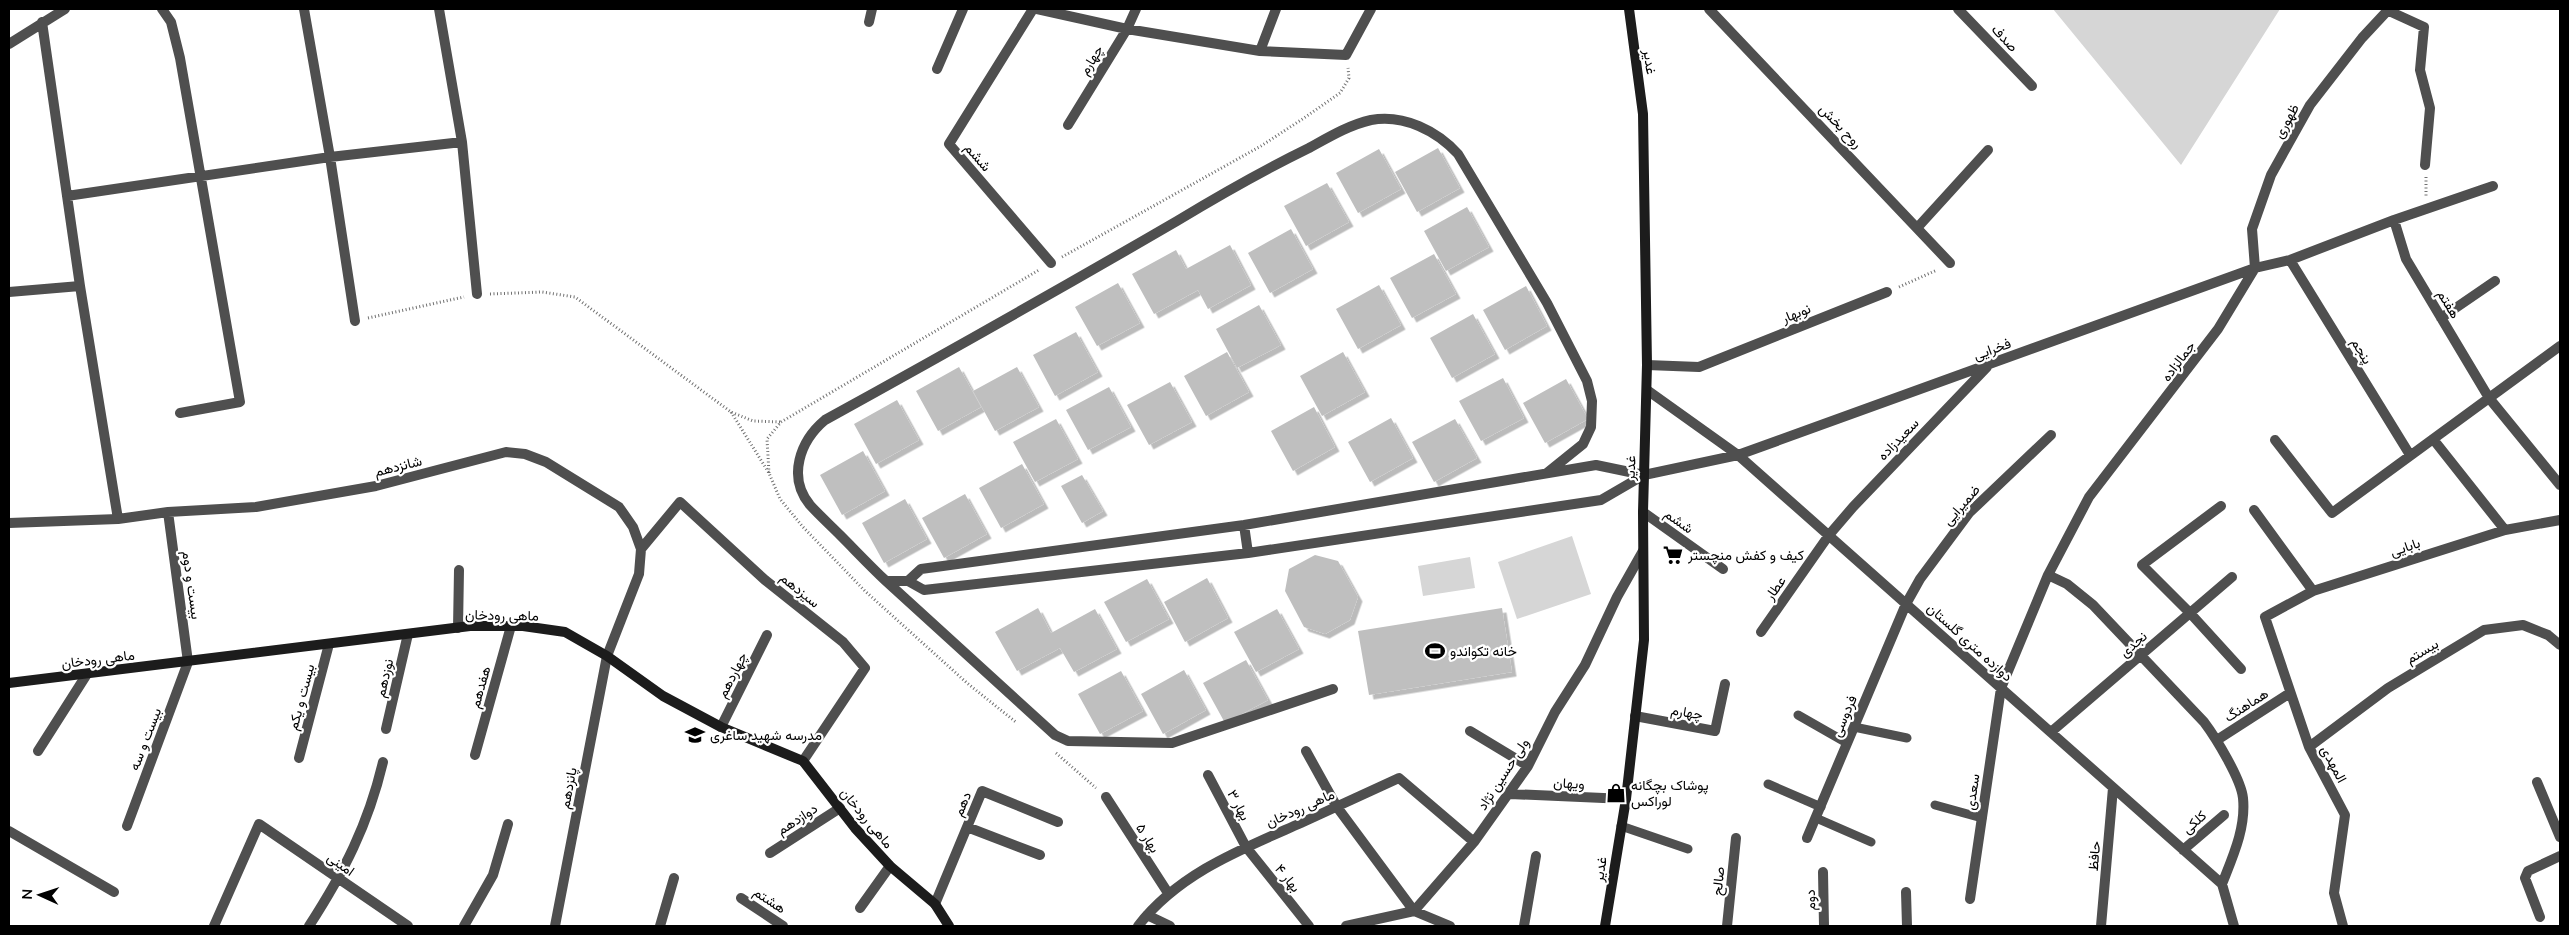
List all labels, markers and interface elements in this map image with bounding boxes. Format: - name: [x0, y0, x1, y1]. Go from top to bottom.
- street label: صدف: [1988, 20, 2022, 56]
- street label: چهارم: [1075, 42, 1108, 79]
- street label: غدیر: [1639, 48, 1660, 76]
- street label: روح بخش: [1814, 100, 1867, 154]
- street label: ظهوری: [2269, 100, 2303, 142]
- street label: ششم: [961, 139, 995, 175]
- street label: هفتم: [2433, 286, 2465, 322]
- street label: نوبهار: [1778, 299, 1813, 327]
- street label: فخرایی: [1971, 334, 2013, 364]
- street label: پنجم: [2346, 335, 2377, 368]
- street label: جمالزاده: [2157, 337, 2199, 385]
- street label: سعیدزاده: [1874, 414, 1922, 464]
- street label: شانزدهم: [372, 451, 424, 481]
- street label: غدیر: [1621, 455, 1639, 482]
- street label: ضمیرایی: [1938, 481, 1984, 529]
- street label: ششم: [1661, 505, 1697, 537]
- street label: بابایی: [2387, 533, 2423, 561]
- supermarket icon: کیف و کفش منچستر: [1662, 544, 1684, 566]
- place label: کیف و کفش منچستر: [1687, 546, 1804, 565]
- street label: بیست و دوم: [178, 550, 206, 620]
- street label: سیزدهم: [776, 568, 824, 612]
- street label: عطار: [1760, 573, 1790, 604]
- street label: دوازده متری گلستان: [1923, 599, 2017, 685]
- street label: ماهی رودخان: [465, 605, 539, 625]
- street label: نجدی: [2115, 627, 2151, 661]
- street label: بیستم: [2402, 634, 2442, 668]
- sports icon: خانه تکواندو: [1424, 640, 1446, 662]
- place label: خانه تکواندو: [1450, 642, 1517, 660]
- street label: ماهی رودخان: [60, 646, 136, 672]
- street label: چهاردهم: [713, 649, 752, 701]
- street label: نوزدهم: [371, 657, 397, 699]
- street label: بیست و یکم: [284, 662, 318, 732]
- street label: هفدهم: [465, 664, 495, 710]
- street label: هماهنگ: [2221, 684, 2272, 726]
- street label: فردوسی: [1827, 692, 1861, 740]
- street label: چهارم: [1669, 700, 1704, 725]
- street label: بیست و سه: [125, 705, 165, 773]
- school or university icon: مدرسه شهید ساغری: [684, 724, 706, 746]
- place label: مدرسه شهید ساغری: [710, 726, 822, 744]
- street label: ولی حسین نژاد: [1473, 735, 1533, 813]
- street label: المهدی: [2317, 742, 2351, 786]
- street label: پانزدهم: [555, 766, 582, 810]
- street label: ویهان: [1553, 773, 1585, 793]
- street label: سعدی: [1961, 773, 1983, 811]
- place label: پوشاک بچگانه لوراکس: [1631, 776, 1709, 810]
- shop icon: پوشاک بچگانه لوراکس: [1605, 782, 1627, 804]
- street label: ماهی رودخان: [836, 784, 898, 852]
- street label: ماهی رودخان: [1263, 785, 1337, 831]
- street label: بهار ۳: [1223, 786, 1255, 824]
- street label: دهم: [949, 789, 975, 819]
- street label: دوازدهم: [773, 799, 821, 839]
- street label: کلکی: [2178, 806, 2210, 838]
- street label: بهار ۵: [1132, 820, 1164, 856]
- street label: حافظ: [2084, 840, 2104, 872]
- street label: امینی: [324, 848, 358, 880]
- street label: غدیر: [1589, 855, 1611, 884]
- street label: بهار ۴: [1271, 860, 1305, 896]
- street label: صالح: [1708, 865, 1730, 897]
- north arrow: [15, 870, 65, 920]
- street label: هشتم: [750, 883, 790, 918]
- text: N: [18, 889, 36, 900]
- street label: دوم: [1801, 889, 1819, 911]

